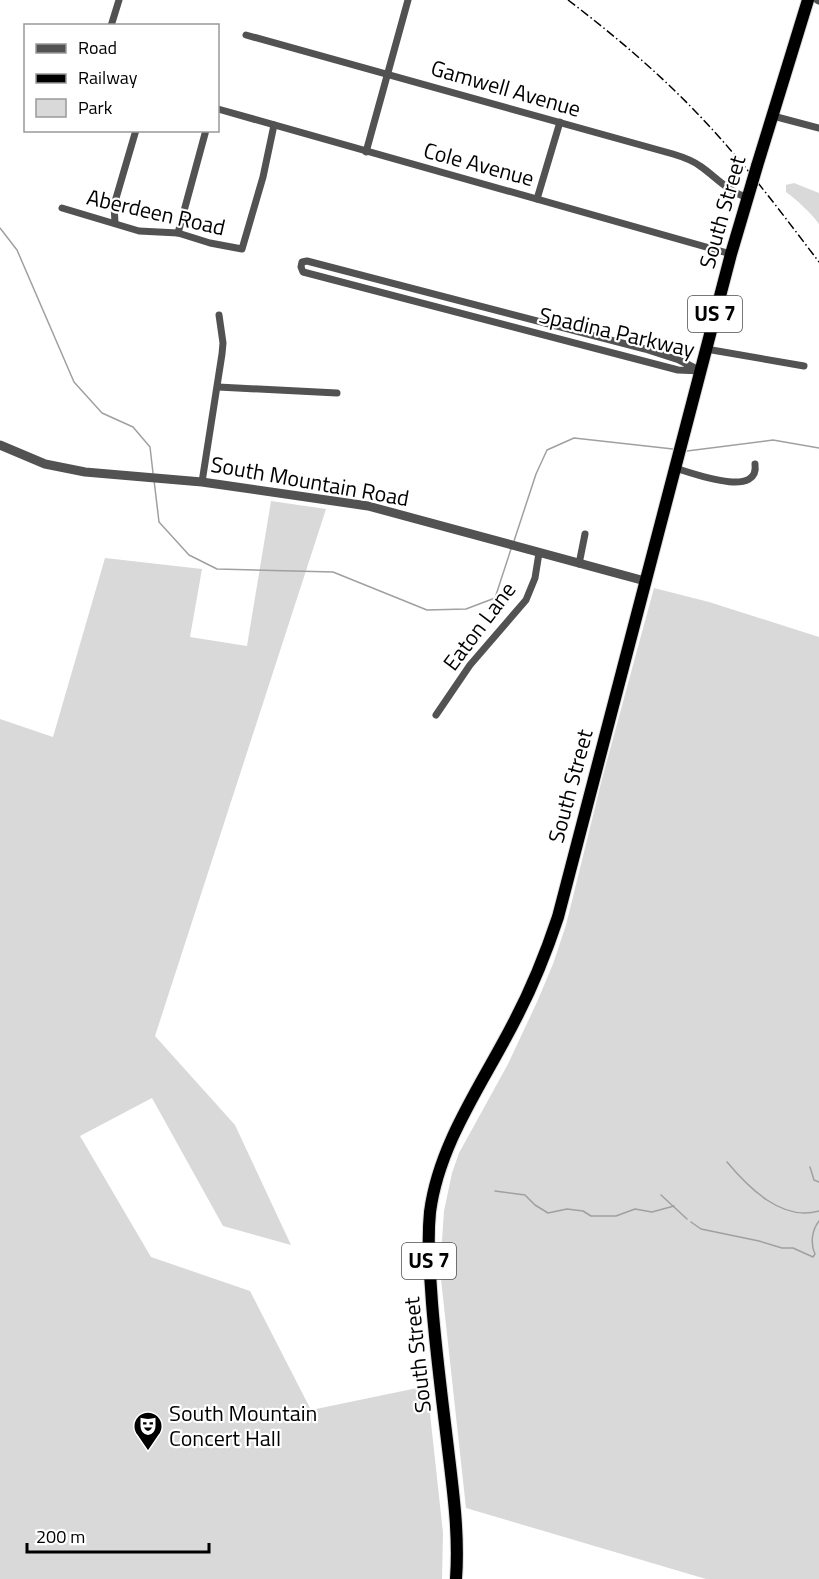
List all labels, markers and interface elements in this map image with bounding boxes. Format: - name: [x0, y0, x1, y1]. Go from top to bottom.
- legend: [24, 24, 219, 132]
- text: Road: [78, 34, 117, 61]
- street label: Gamwell Avenue: [427, 50, 585, 126]
- text: Railway: [78, 64, 138, 91]
- text: Park: [78, 94, 113, 121]
- street label: Cole Avenue: [420, 133, 538, 195]
- street label: South Street: [690, 151, 754, 273]
- street label: Aberdeen Road: [83, 180, 229, 244]
- road number: US 7: [688, 296, 742, 332]
- street label: Spadina Parkway: [536, 298, 699, 367]
- street label: South Mountain Road: [208, 447, 412, 515]
- street label: Eaton Lane: [434, 574, 524, 678]
- street label: South Street: [539, 725, 602, 847]
- road number: US 7: [402, 1243, 456, 1279]
- street label: South Street: [394, 1295, 440, 1415]
- place label: South Mountain Concert Hall: [169, 1396, 317, 1455]
- theatre icon: South Mountain Concert Hall: [132, 1410, 164, 1452]
- scale bar: [27, 1516, 208, 1554]
- text: 200 m: [36, 1523, 85, 1550]

